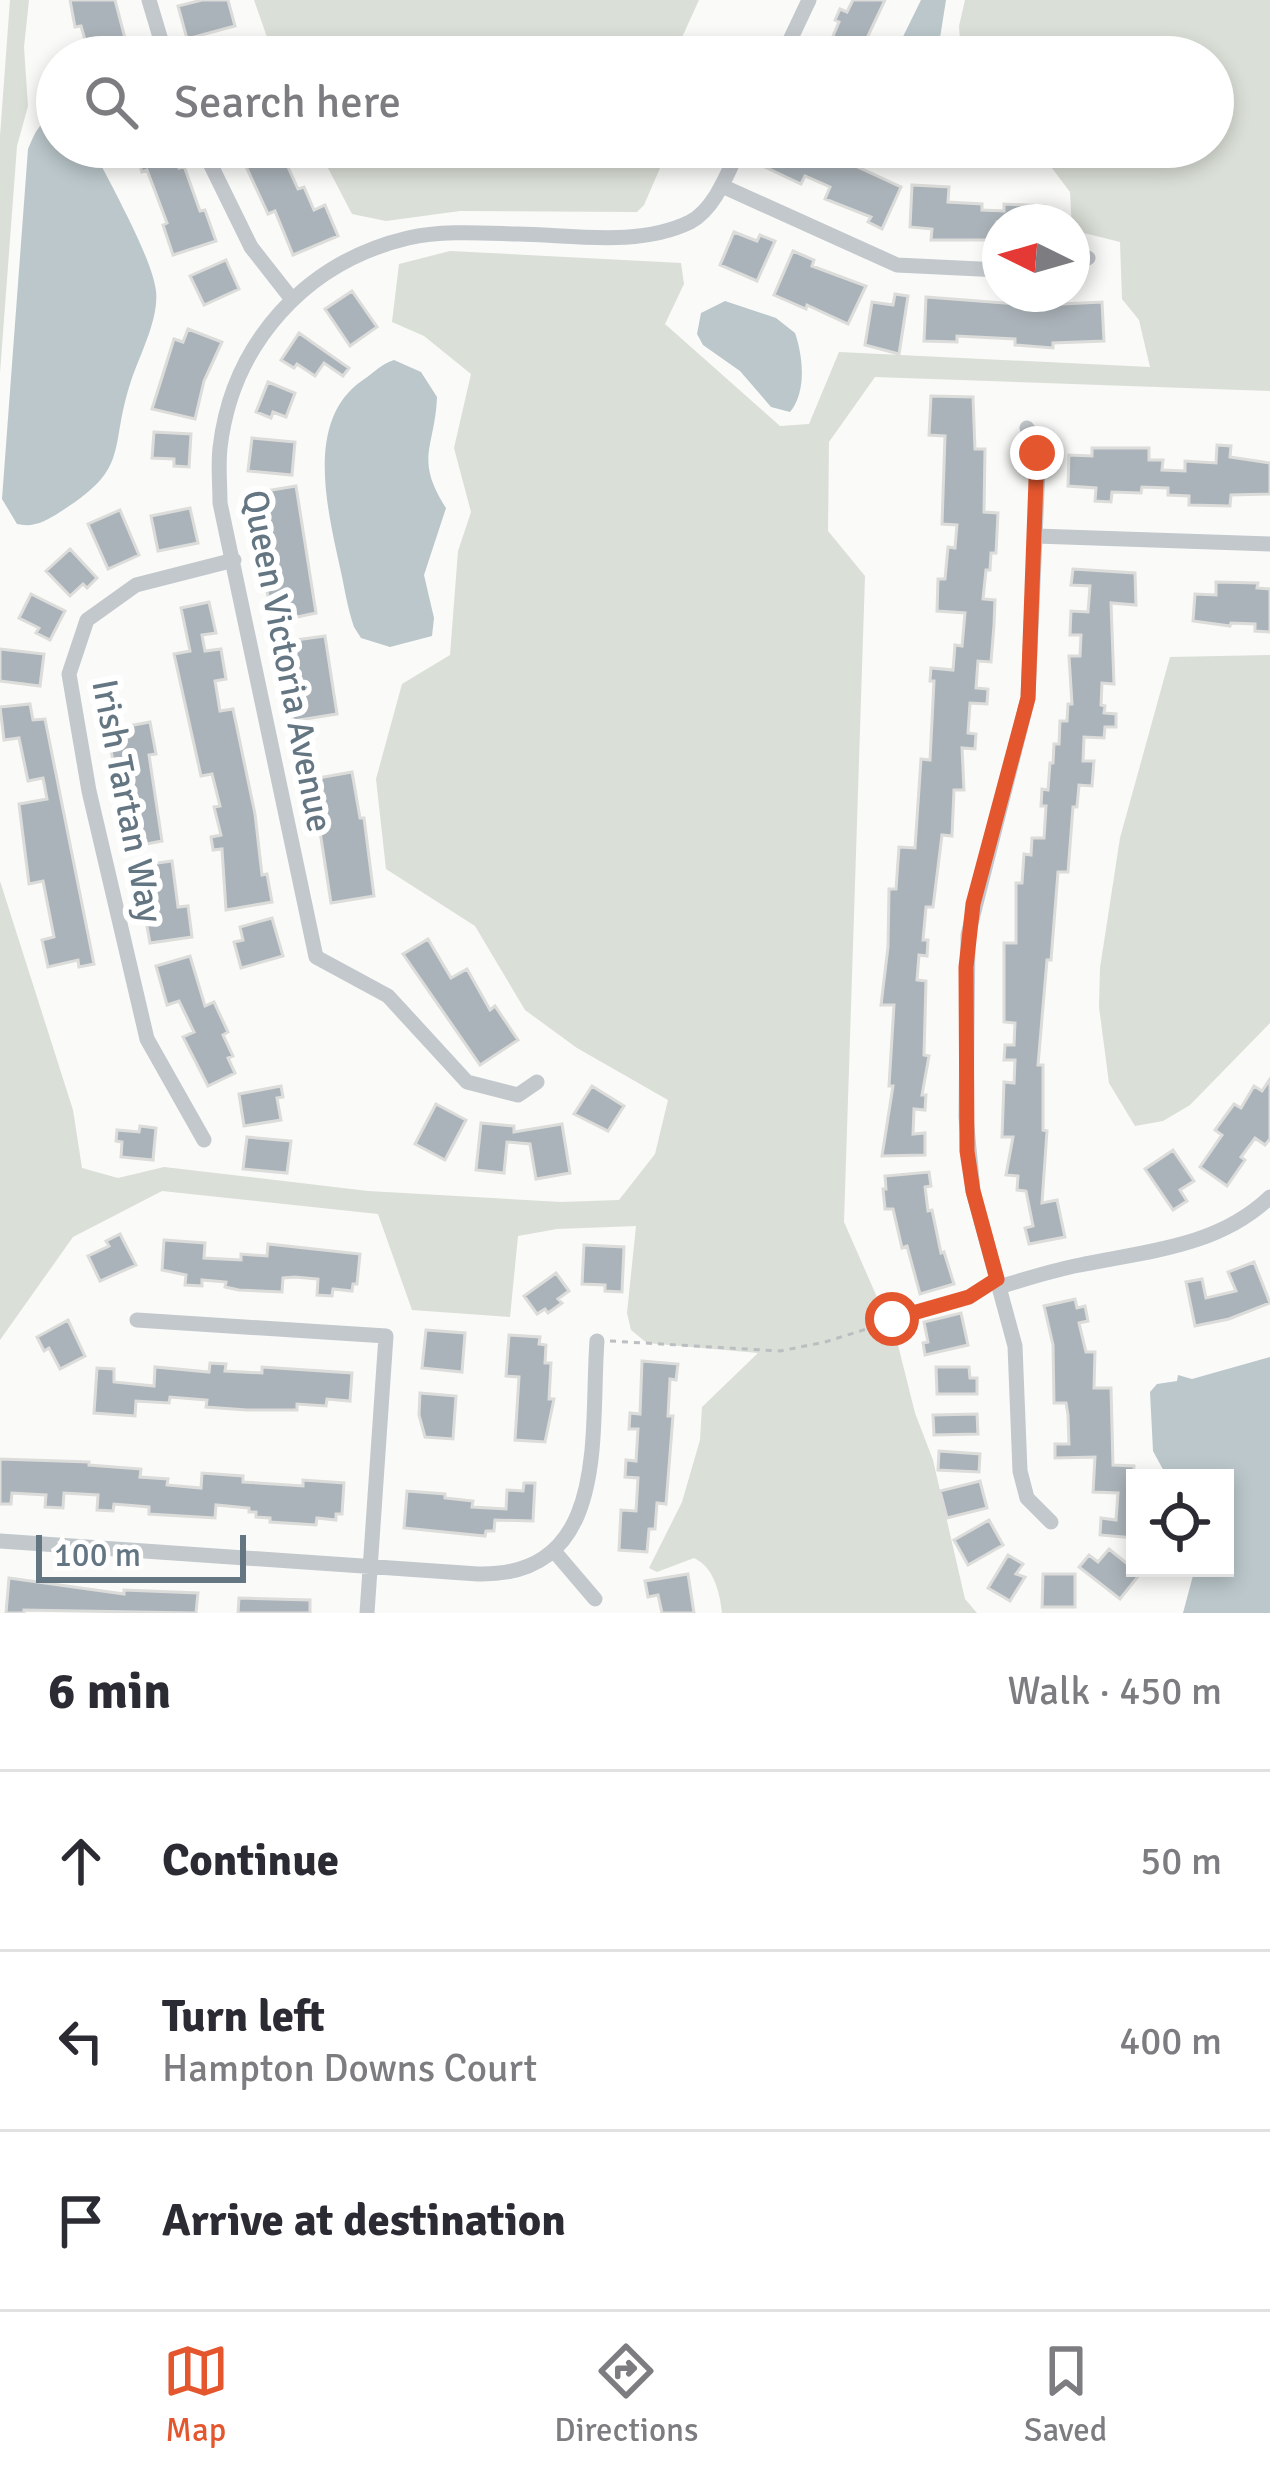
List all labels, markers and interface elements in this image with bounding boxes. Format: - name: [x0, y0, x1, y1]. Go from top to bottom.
- search box: [36, 36, 1234, 168]
- icon: search: [78, 69, 144, 135]
- text: Search here: [174, 75, 401, 130]
- north arrow: [982, 204, 1090, 312]
- route end: [1010, 426, 1064, 480]
- street label: Queen Victoria Avenue: [232, 486, 342, 836]
- street label: Irish Tartan Way: [81, 675, 173, 927]
- route start: [865, 1292, 919, 1346]
- map controls: [1126, 1469, 1234, 1577]
- button: locate: [1126, 1469, 1234, 1577]
- scale bar: [36, 1529, 246, 1582]
- text: 100 m: [54, 1535, 141, 1576]
- text: 6 min: [48, 1660, 171, 1723]
- text: Walk · 450 m: [1008, 1667, 1222, 1715]
- icon: ahead: [48, 1828, 114, 1894]
- text: Continue: [162, 1833, 339, 1888]
- text: 50 m: [1140, 1837, 1222, 1885]
- text: Turn left: [162, 1989, 325, 2044]
- icon: left: [48, 2008, 114, 2074]
- text: 400 m: [1119, 2017, 1222, 2065]
- text: Hampton Downs Court: [162, 2044, 537, 2092]
- icon: arrive: [48, 2188, 114, 2254]
- text: Arrive at destination: [162, 2193, 566, 2248]
- tab: Map: [163, 2338, 229, 2451]
- tab: Directions: [554, 2338, 699, 2451]
- tab: Saved: [1024, 2338, 1107, 2451]

